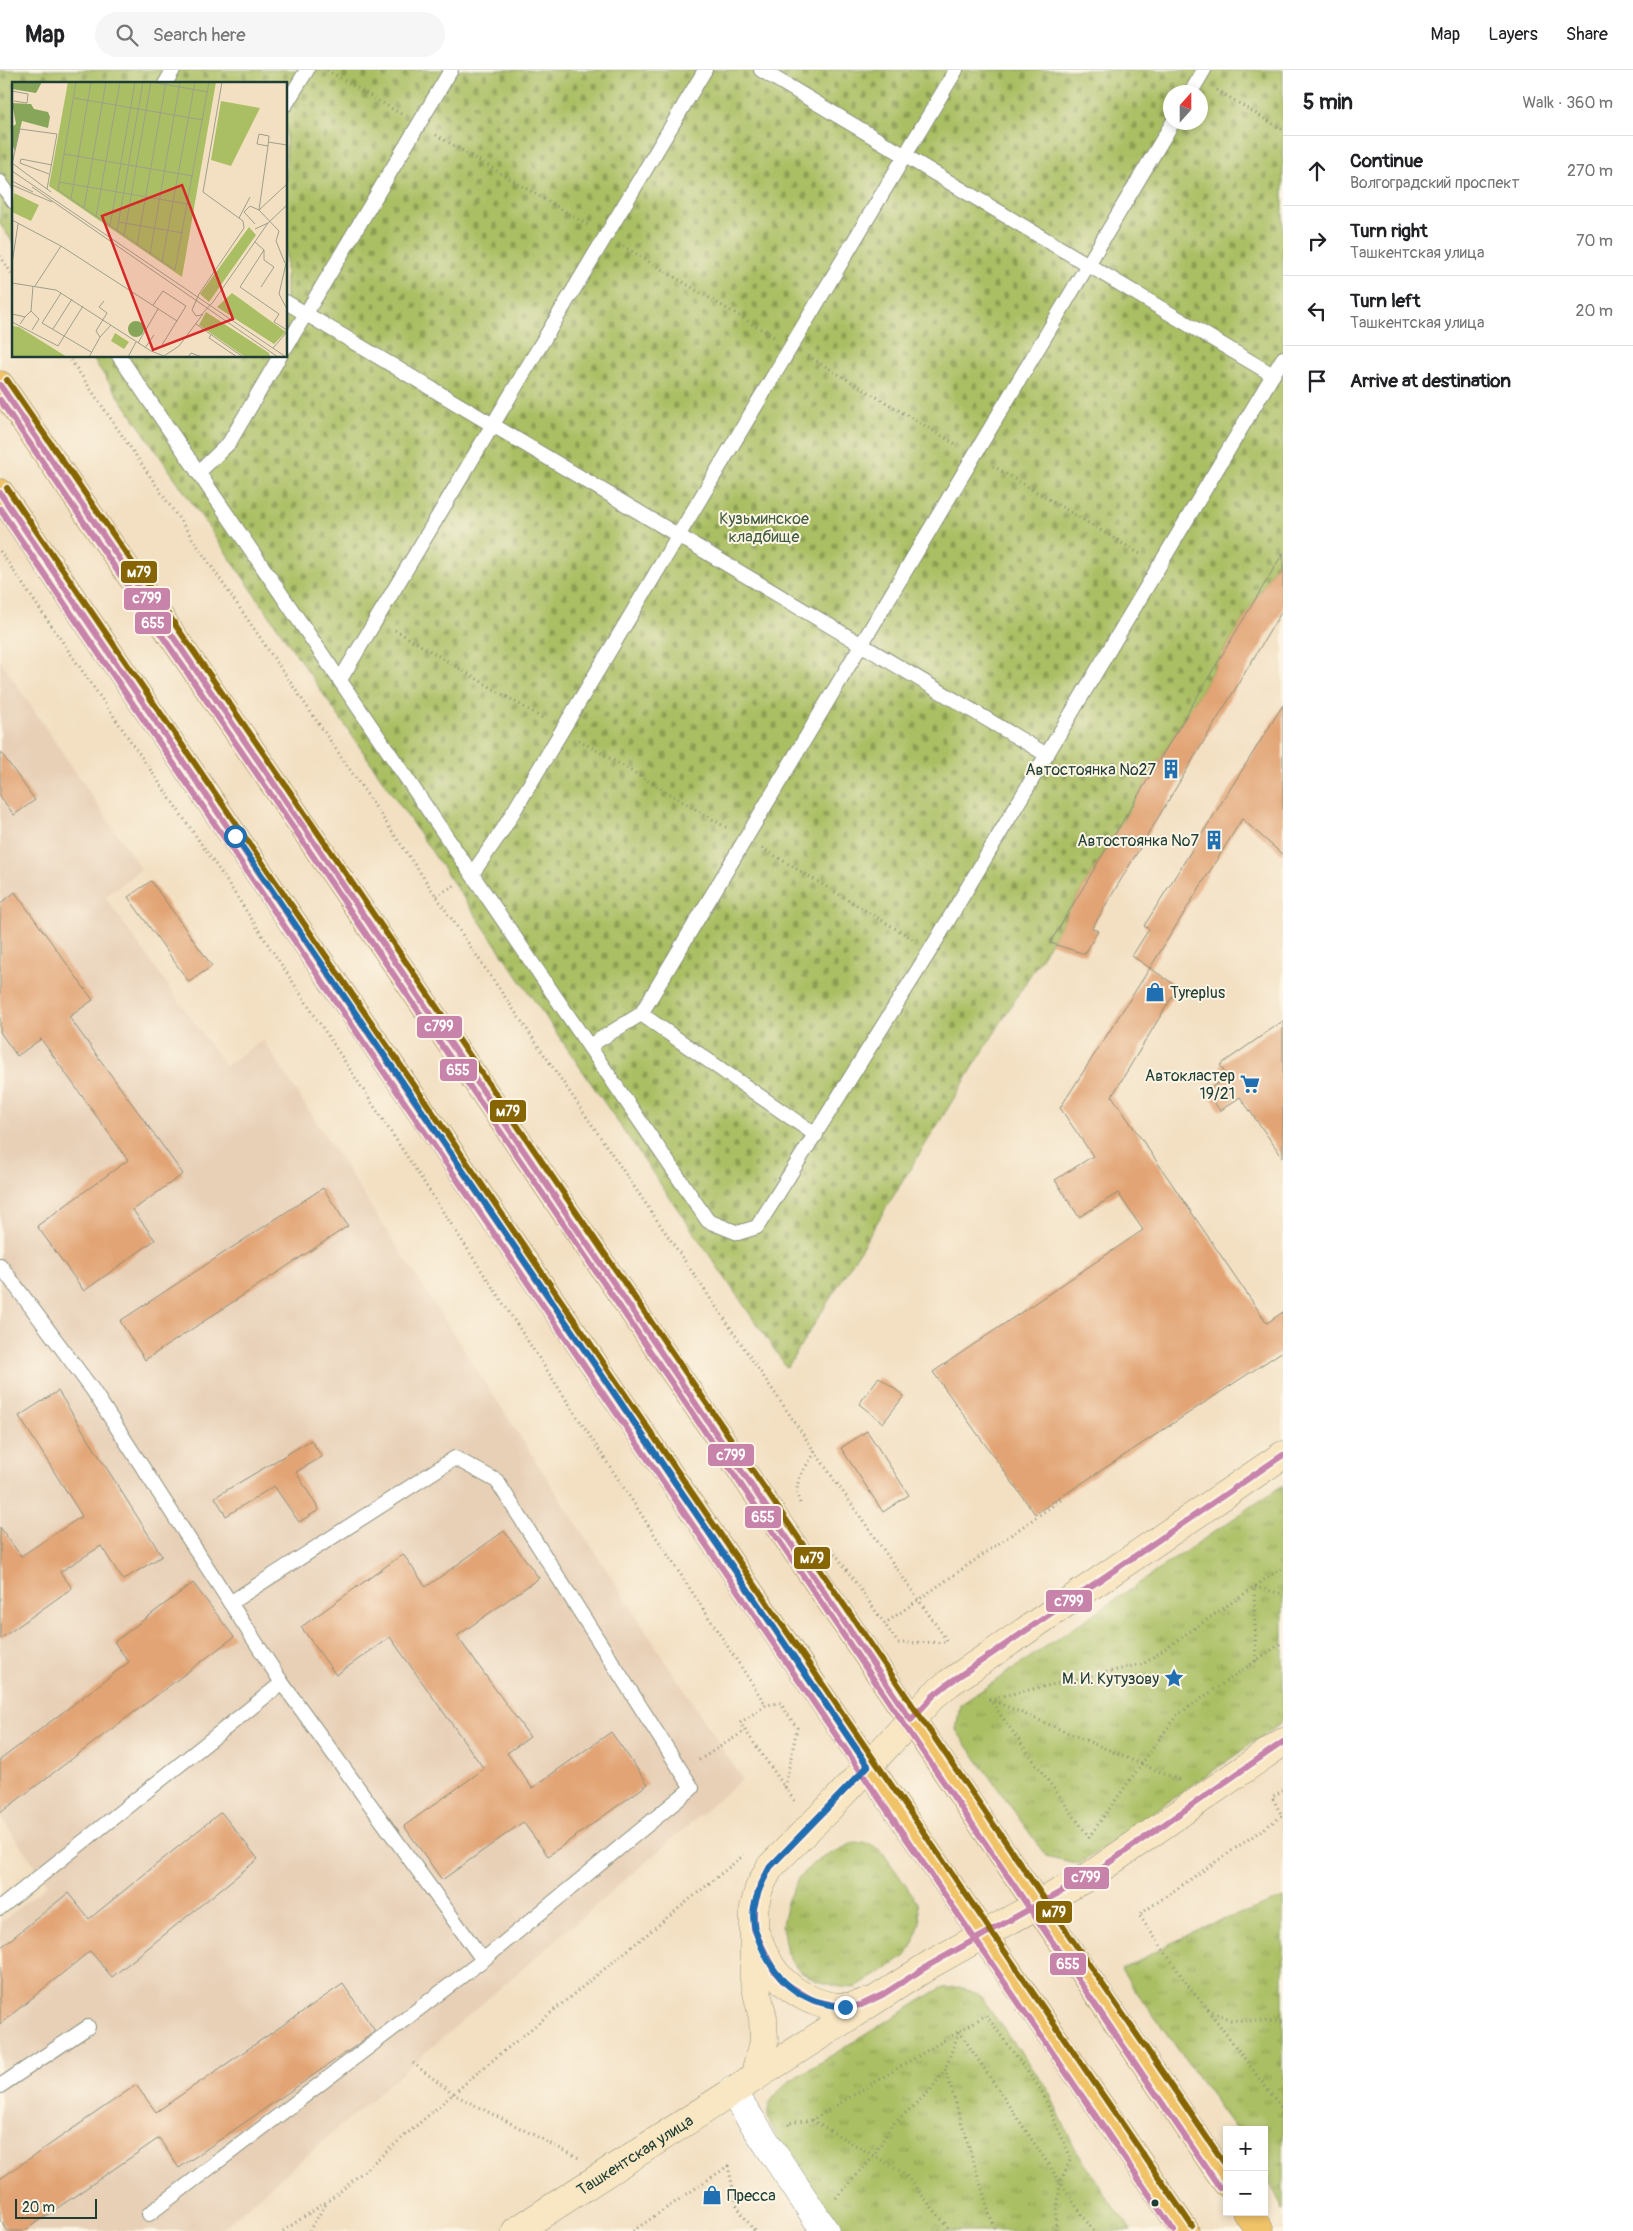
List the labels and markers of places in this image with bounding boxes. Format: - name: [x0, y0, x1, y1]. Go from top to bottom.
- building icon: Автостоянка №27: [1160, 758, 1182, 780]
- place label: Автостоянка №27: [1025, 760, 1157, 780]
- building icon: Автостоянка №7: [1203, 829, 1225, 851]
- place label: Автостоянка №7: [1077, 831, 1200, 851]
- shop icon: Tyreplus: [1144, 981, 1166, 1003]
- place label: Tyreplus: [1170, 983, 1225, 1003]
- place label: Автокластер 19/21: [1145, 1066, 1235, 1104]
- supermarket icon: Автокластер 19/21: [1239, 1073, 1261, 1095]
- place icon: М. И. Кутузову: [1163, 1667, 1185, 1689]
- place label: М. И. Кутузову: [1062, 1669, 1159, 1689]
- shop icon: Пресса: [701, 2184, 723, 2206]
- place label: Пресса: [727, 2186, 776, 2206]
- unlabelled marker: [1150, 2198, 1160, 2208]

